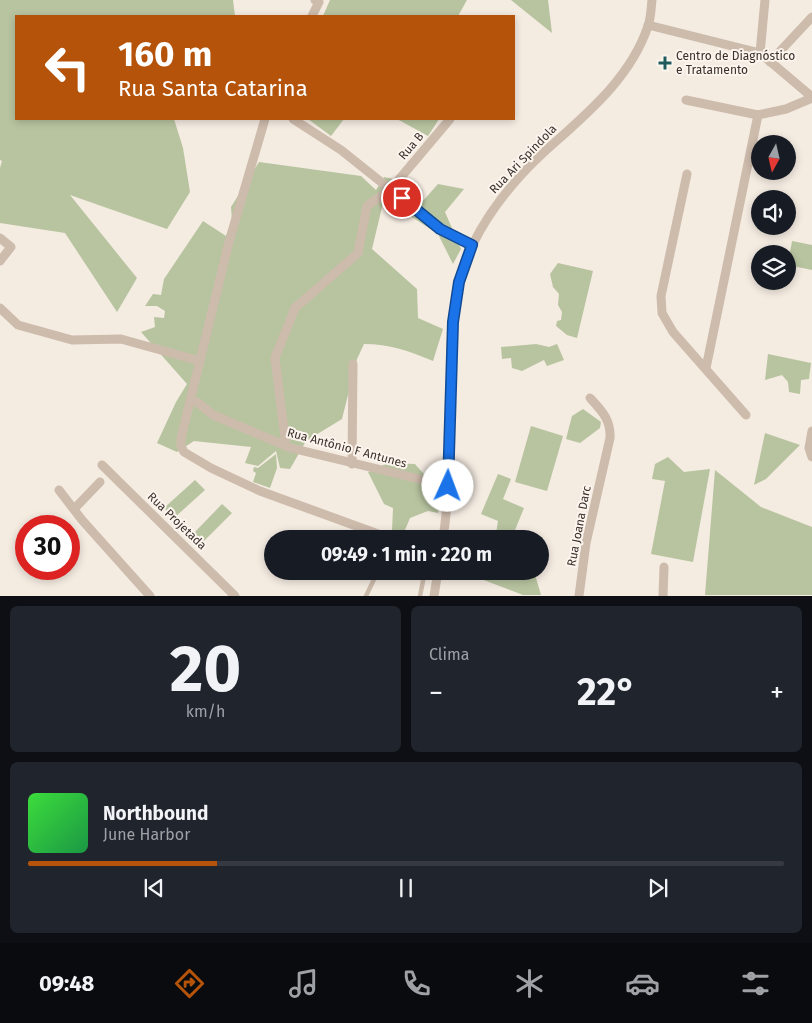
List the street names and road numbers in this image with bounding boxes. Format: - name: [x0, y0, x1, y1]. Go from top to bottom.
- street label: Rua Ari Spindola: [487, 122, 559, 196]
- street label: Rua B: [396, 130, 426, 162]
- street label: Rua Antônio F Antunes: [286, 425, 409, 471]
- street label: Rua Joana Darc: [564, 484, 594, 568]
- street label: Rua Projetada: [145, 489, 209, 553]

